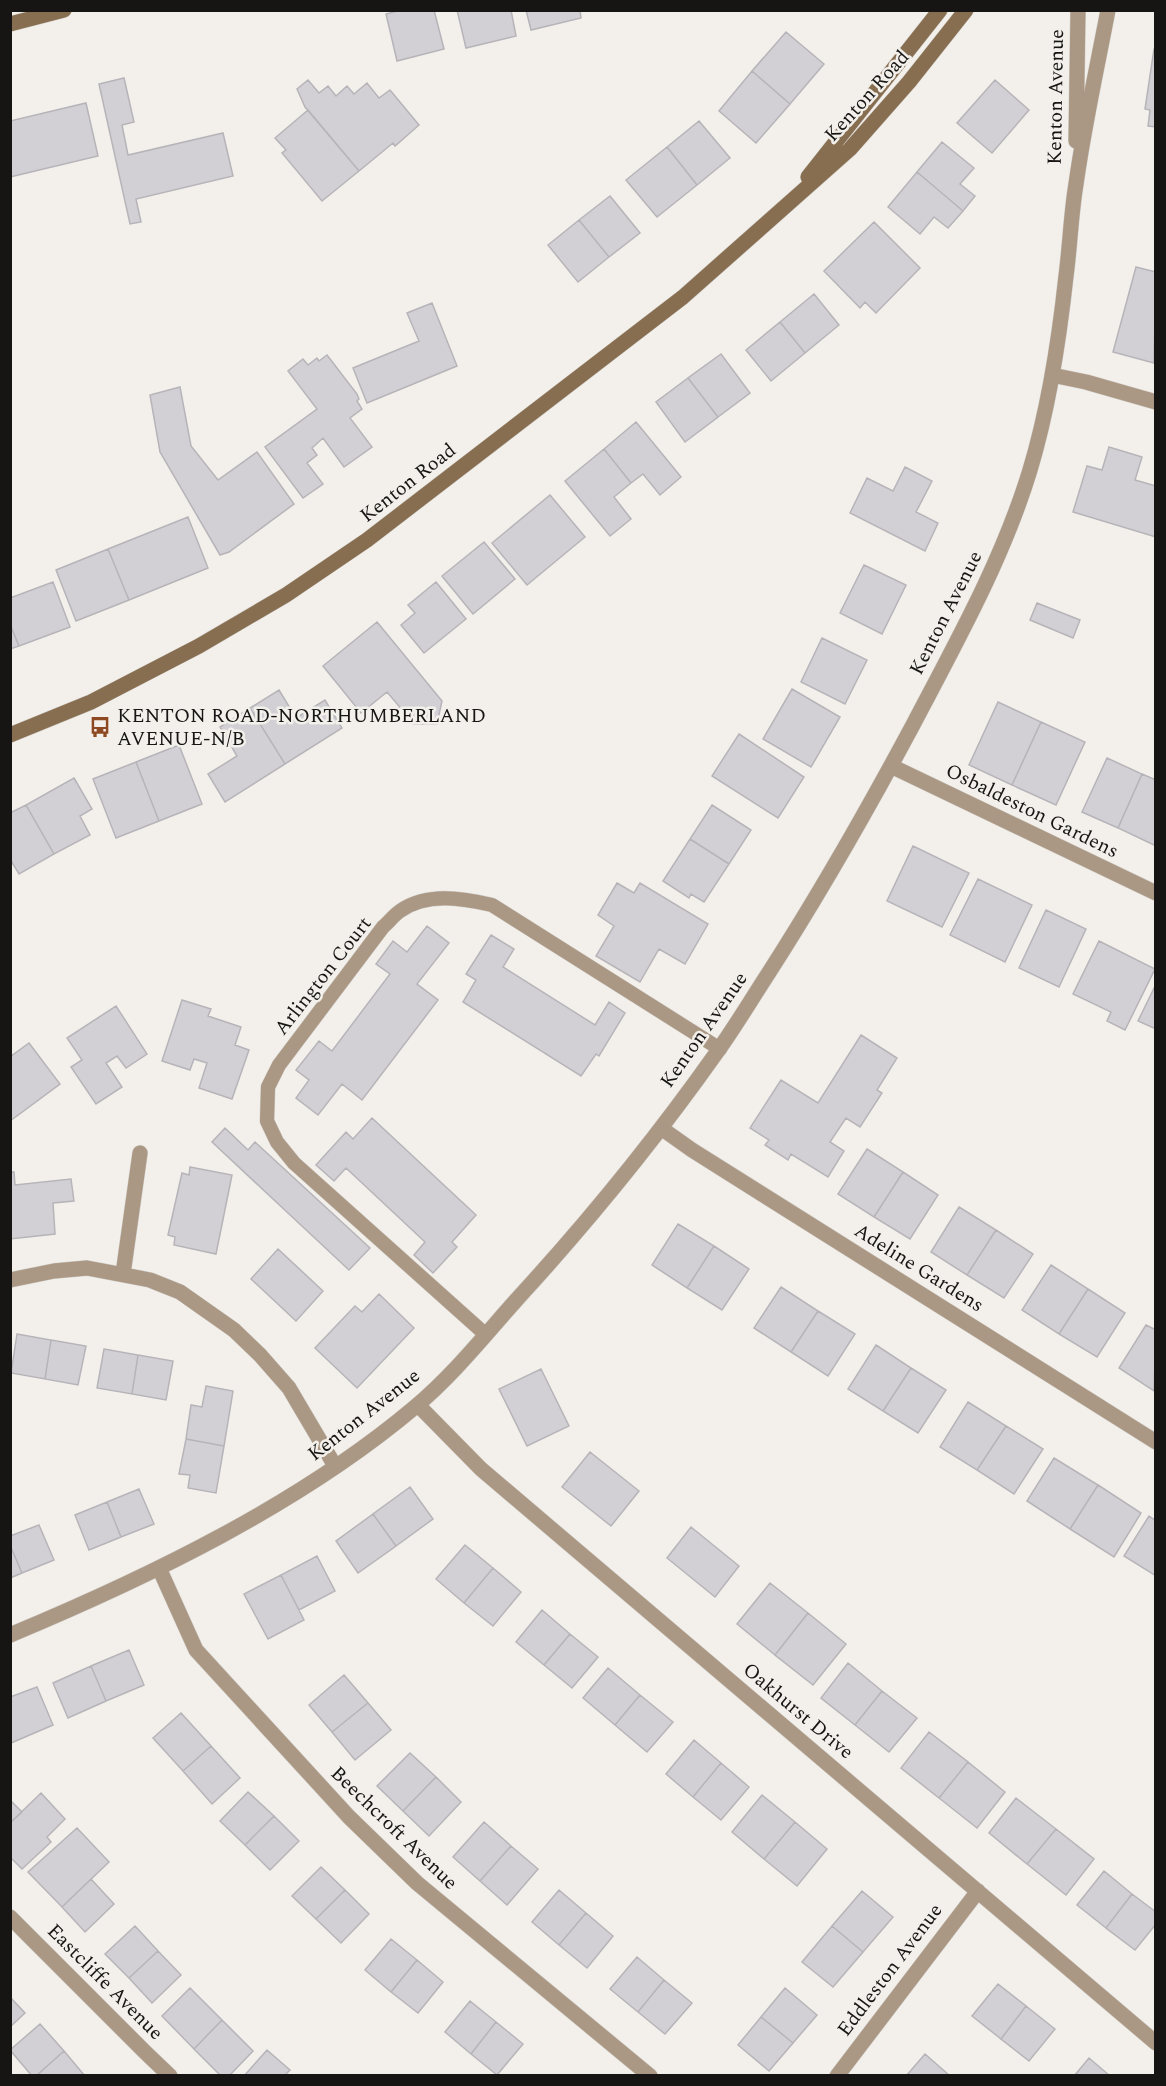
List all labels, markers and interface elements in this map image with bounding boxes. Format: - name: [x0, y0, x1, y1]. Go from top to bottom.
- street label: Kenton Avenue: [1040, 29, 1072, 165]
- street label: Kenton Road: [817, 43, 917, 149]
- street label: Kenton Road: [353, 436, 463, 530]
- street label: Kenton Avenue: [902, 546, 990, 680]
- place label: KENTON ROAD-NORTHUMBERLAND AVENUE-N/B: [117, 701, 486, 754]
- bus stop icon: KENTON ROAD-NORTHUMBERLAND AVENUE-N/B: [88, 715, 112, 739]
- street label: Osbaldeston Gardens: [940, 756, 1124, 866]
- street label: Arlington Court: [267, 910, 379, 1042]
- street label: Kenton Avenue: [653, 966, 755, 1094]
- street label: Adeline Gardens: [848, 1216, 990, 1320]
- street label: Kenton Avenue: [301, 1361, 427, 1469]
- street label: Oakhurst Drive: [736, 1655, 860, 1767]
- street label: Beechcroft Avenue: [323, 1759, 465, 1897]
- street label: Eddleston Avenue: [830, 1897, 950, 2043]
- street label: Eastcliffe Avenue: [40, 1917, 170, 2047]

